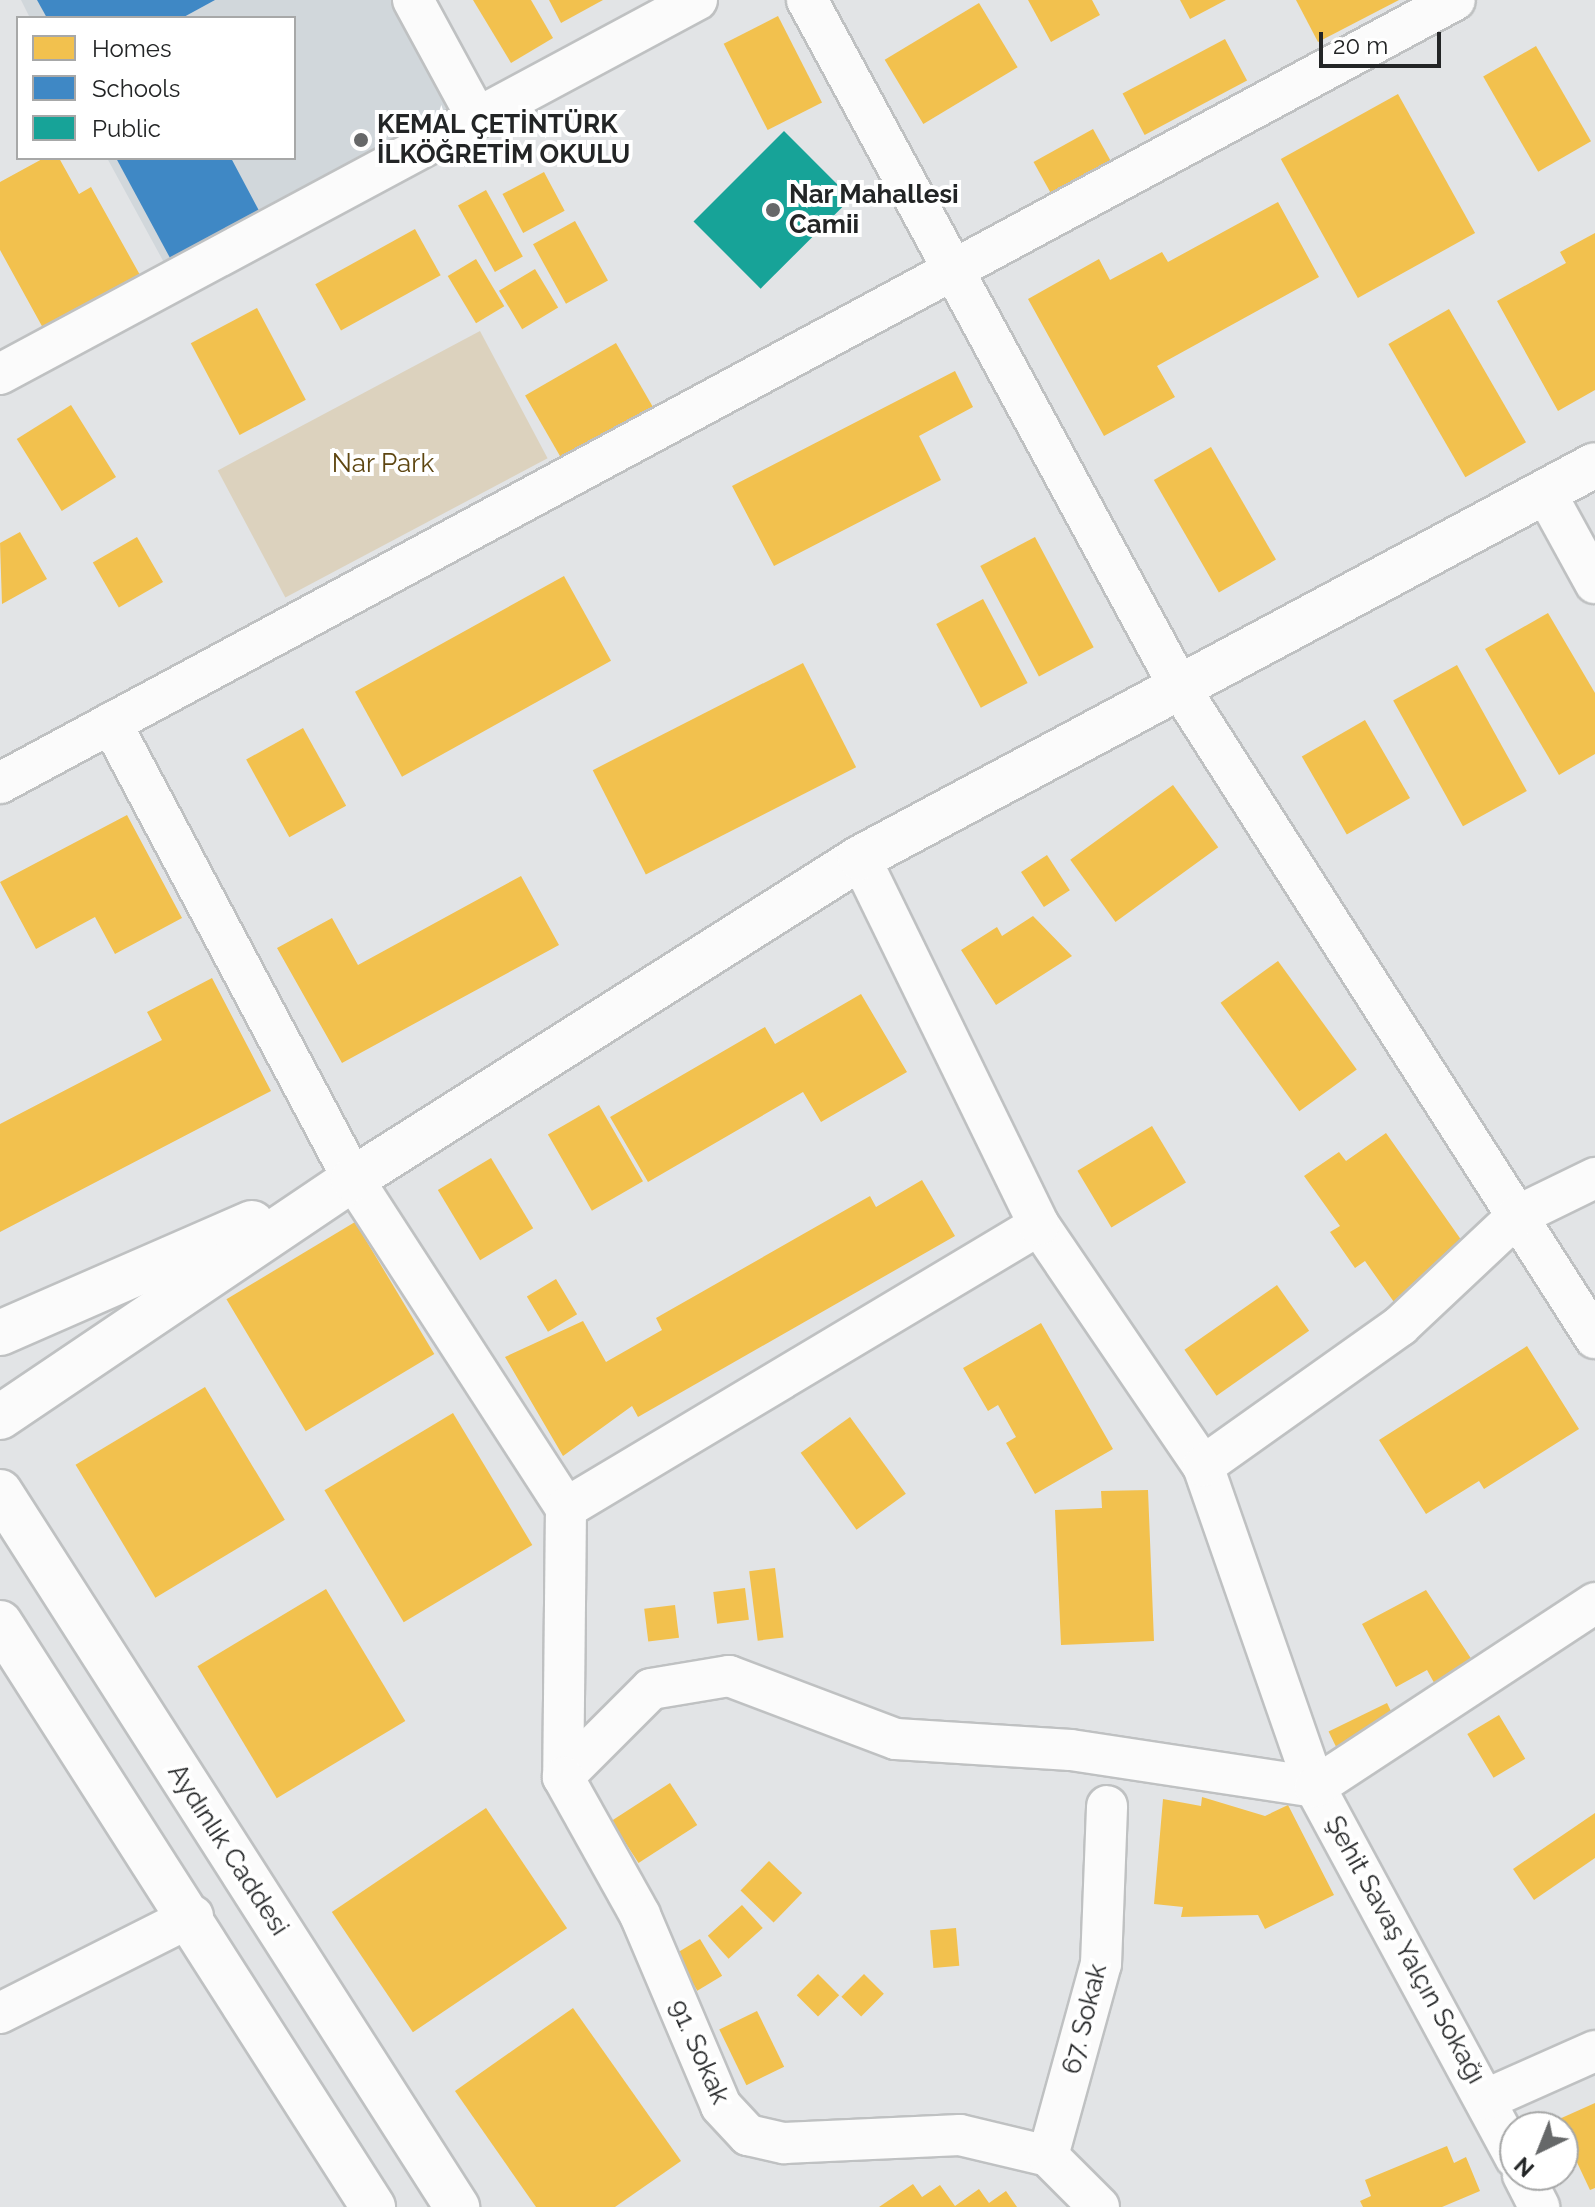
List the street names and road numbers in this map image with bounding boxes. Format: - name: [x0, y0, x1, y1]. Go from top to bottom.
- street label: Aydınlık Caddesi: [161, 1758, 295, 1942]
- street label: Şehit Savaş Yalçın Sokağı: [1318, 1810, 1492, 2090]
- street label: 67. Sokak: [1056, 1961, 1114, 2077]
- street label: 91. Sokak: [662, 1995, 736, 2109]

